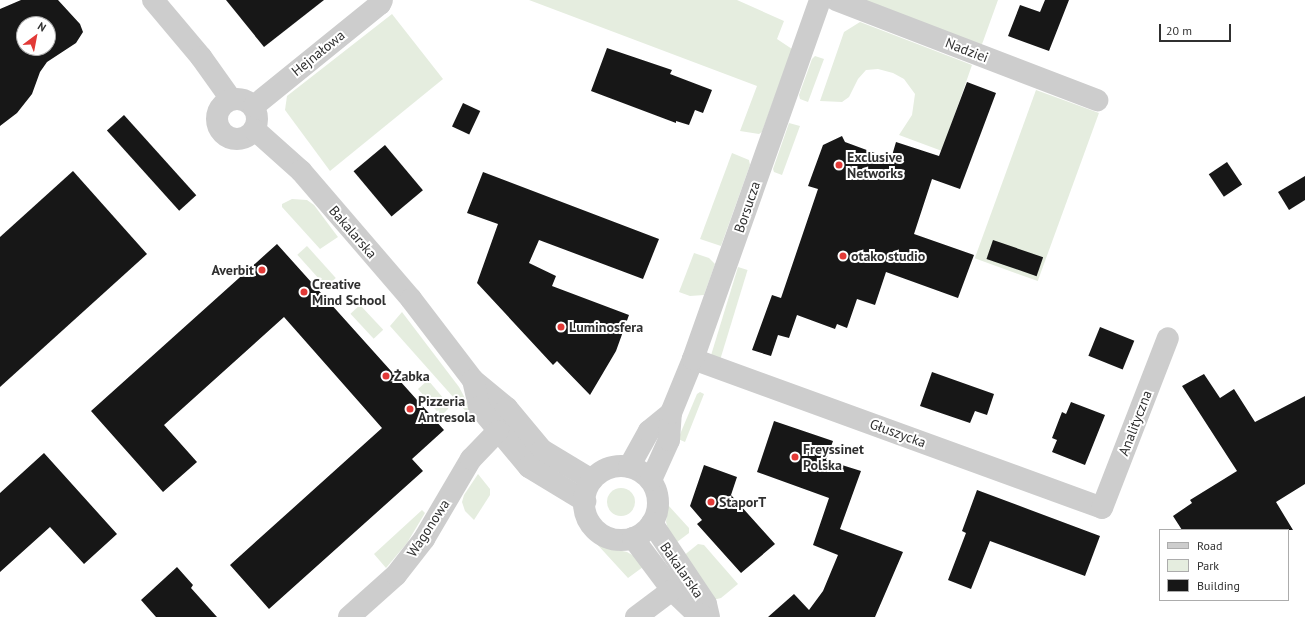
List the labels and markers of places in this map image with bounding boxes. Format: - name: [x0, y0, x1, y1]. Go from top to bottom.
- place label: Exclusive Networks: [847, 149, 903, 182]
- marker: Exclusive Networks: [834, 160, 844, 170]
- place label: otako studio: [851, 248, 925, 264]
- marker: otako studio: [838, 251, 848, 261]
- place label: Averbit: [212, 262, 254, 278]
- marker: Averbit: [257, 265, 267, 275]
- place label: Creative Mind School: [312, 276, 386, 308]
- marker: Creative Mind School: [299, 287, 309, 297]
- place label: Luminosfera: [569, 319, 643, 335]
- marker: Luminosfera: [556, 322, 566, 332]
- place label: Żabka: [394, 368, 430, 384]
- marker: Żabka: [381, 371, 391, 381]
- place label: Pizzeria Antresola: [418, 393, 475, 426]
- marker: Pizzeria Antresola: [405, 404, 415, 414]
- place label: Freyssinet Polska: [803, 441, 864, 474]
- marker: Freyssinet Polska: [790, 452, 800, 462]
- place label: StaporT: [719, 494, 766, 510]
- marker: StaporT: [706, 497, 716, 507]

